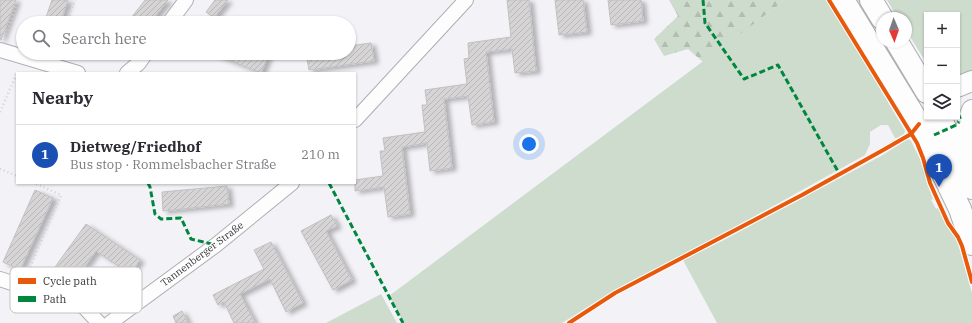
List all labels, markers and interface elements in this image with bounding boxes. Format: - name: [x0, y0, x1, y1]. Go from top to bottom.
- north arrow: [876, 12, 912, 48]
- map controls: [924, 12, 960, 120]
- button: +: [924, 12, 960, 48]
- search box: [16, 16, 356, 60]
- icon: search: [30, 27, 52, 49]
- text: Search here: [62, 29, 147, 48]
- button: −: [924, 48, 960, 84]
- button: layers: [924, 84, 960, 120]
- text: Nearby: [32, 87, 93, 109]
- your location: [519, 134, 539, 154]
- text: Dietweg/Friedhof: [70, 137, 201, 156]
- text: 1: [41, 146, 49, 163]
- text: 210 m: [301, 146, 340, 163]
- pin: 1: [926, 154, 952, 187]
- text: Bus stop · Rommelsbacher Straße: [70, 156, 276, 173]
- street label: Tannenberger Straße: [158, 219, 246, 289]
- legend: [10, 267, 142, 313]
- text: Cycle path: [43, 274, 97, 288]
- text: Path: [43, 292, 66, 306]

